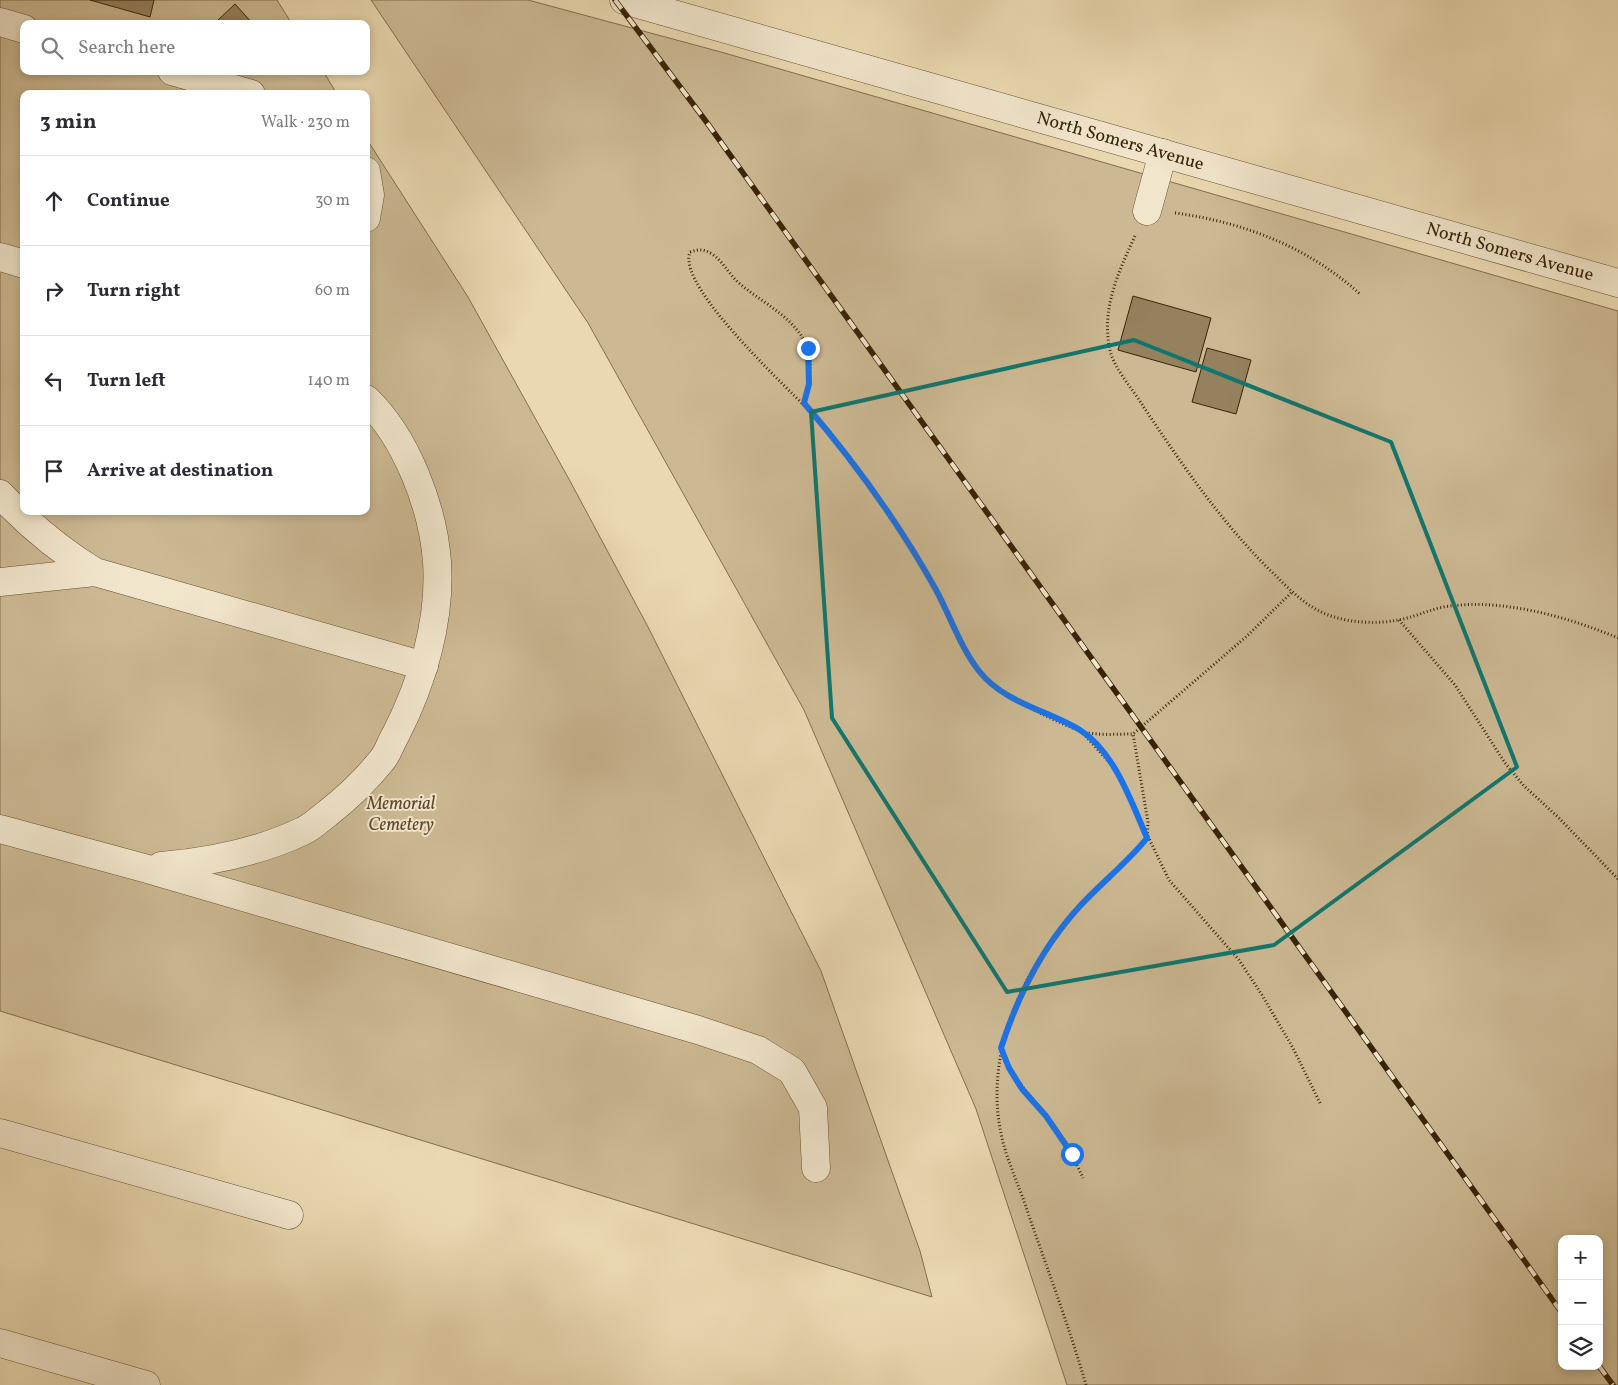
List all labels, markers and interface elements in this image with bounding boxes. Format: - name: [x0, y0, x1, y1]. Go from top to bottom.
- search box: [20, 20, 370, 75]
- icon: search: [38, 34, 66, 62]
- text: Search here: [78, 35, 175, 61]
- street label: North Somers Avenue: [1034, 106, 1207, 177]
- text: 3 min: [40, 108, 96, 137]
- text: Walk · 230 m: [261, 112, 350, 134]
- icon: ahead: [40, 187, 68, 215]
- text: Continue: [87, 188, 170, 214]
- text: 30 m: [315, 190, 350, 212]
- street label: North Somers Avenue: [1423, 216, 1596, 288]
- icon: right: [40, 277, 68, 305]
- text: Turn right: [87, 278, 180, 304]
- text: 60 m: [315, 280, 350, 302]
- route end: [797, 337, 820, 360]
- icon: left: [40, 367, 68, 395]
- text: Turn left: [87, 368, 166, 394]
- text: 140 m: [308, 370, 350, 392]
- icon: arrive: [40, 457, 68, 485]
- text: Arrive at destination: [87, 458, 273, 484]
- park label: Memorial Cemetery: [366, 792, 436, 838]
- route start: [1061, 1143, 1084, 1166]
- map controls: [1558, 1235, 1603, 1370]
- button: +: [1558, 1235, 1603, 1280]
- button: −: [1558, 1280, 1603, 1325]
- button: layers: [1558, 1325, 1603, 1370]

